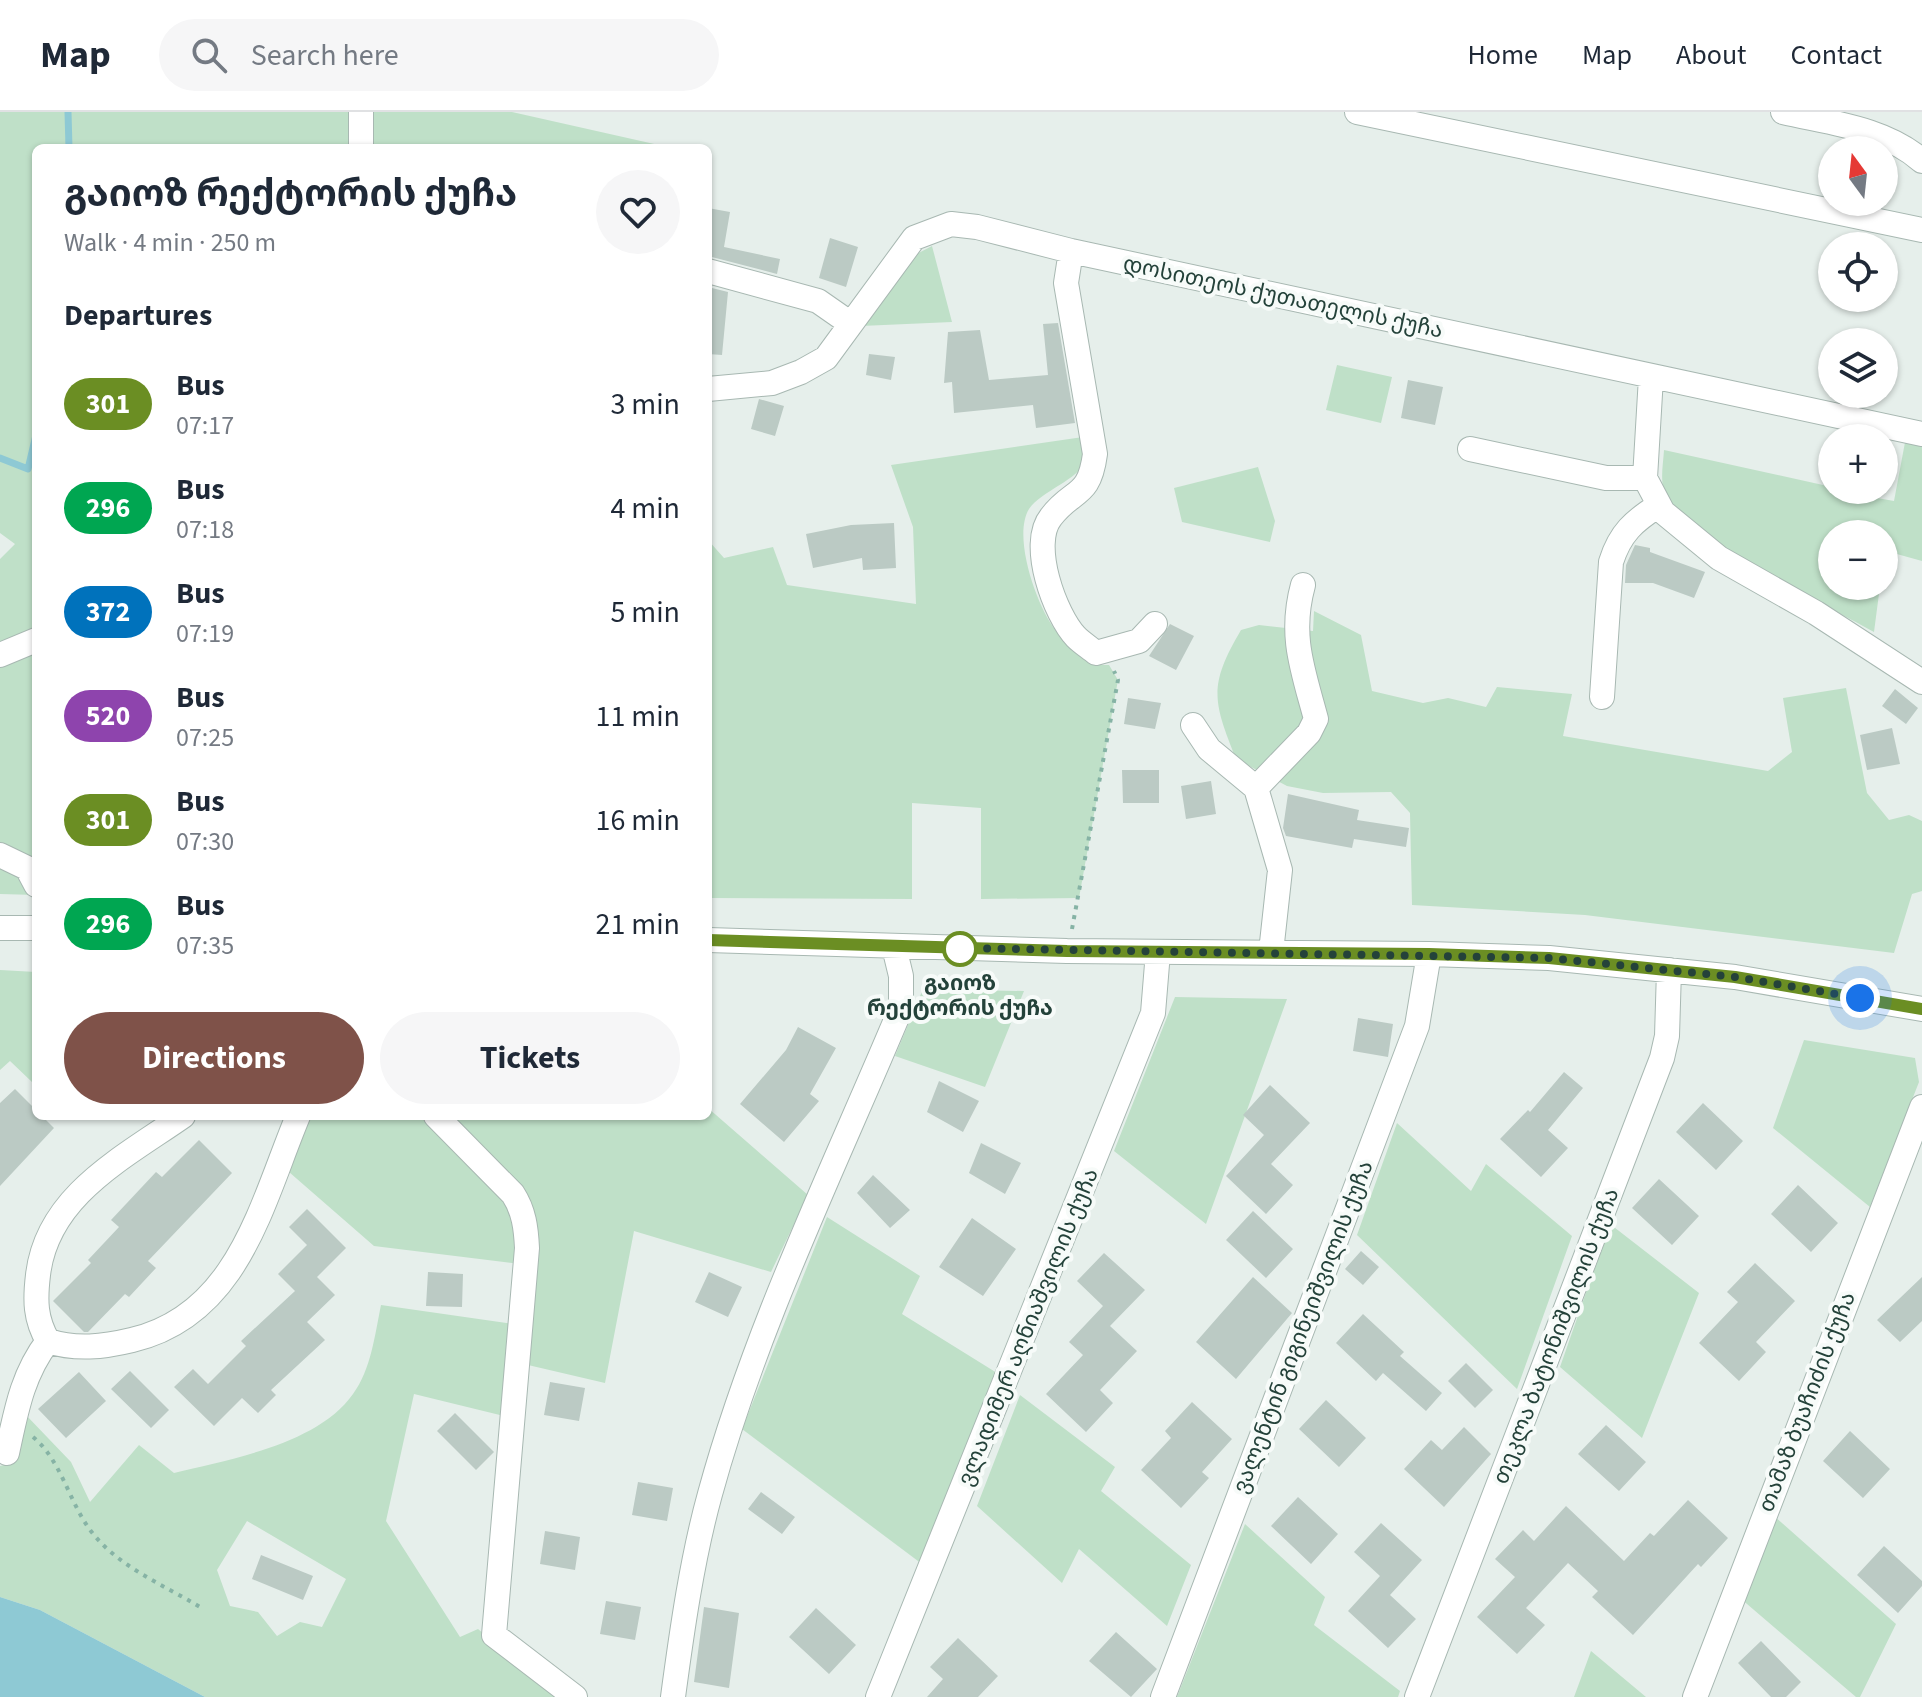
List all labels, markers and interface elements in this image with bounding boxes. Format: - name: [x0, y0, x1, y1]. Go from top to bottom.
- search box: [159, 19, 719, 91]
- text: Map: [40, 28, 111, 82]
- icon: search: [187, 33, 231, 77]
- text: Search here: [251, 34, 399, 77]
- text: Home: [1467, 35, 1538, 75]
- text: Map: [1582, 35, 1632, 75]
- text: About: [1676, 35, 1747, 75]
- text: Contact: [1791, 35, 1882, 75]
- north arrow: [1818, 136, 1898, 216]
- map controls: [1818, 136, 1898, 600]
- text: გაიოზ რექტორის ქუჩა: [64, 167, 517, 221]
- button: heart: [596, 170, 680, 254]
- text: Walk · 4 min · 250 m: [64, 224, 276, 261]
- button: locate: [1818, 232, 1898, 312]
- street label: დოსითეოს ქუთათელის ქუჩა: [1120, 247, 1446, 347]
- text: Departures: [64, 294, 212, 337]
- button: layers: [1818, 328, 1898, 408]
- text: Bus: [176, 364, 224, 407]
- text: 3 min: [610, 383, 680, 426]
- text: 301: [86, 384, 130, 424]
- text: 07:17: [176, 407, 234, 444]
- button: +: [1818, 424, 1898, 504]
- text: Bus: [176, 468, 224, 511]
- text: 4 min: [610, 487, 680, 530]
- text: 296: [86, 488, 130, 528]
- text: 07:18: [176, 511, 234, 548]
- button: −: [1818, 520, 1898, 600]
- text: Bus: [176, 572, 224, 615]
- text: 5 min: [610, 591, 680, 634]
- text: 372: [86, 592, 130, 632]
- text: 07:19: [176, 615, 234, 652]
- text: Bus: [176, 676, 224, 719]
- text: 11 min: [596, 695, 680, 738]
- text: 520: [86, 696, 130, 736]
- text: 07:25: [176, 719, 234, 756]
- text: Bus: [176, 780, 224, 823]
- text: 16 min: [596, 799, 680, 842]
- text: 301: [86, 800, 130, 840]
- text: 07:30: [176, 823, 234, 860]
- text: Bus: [176, 884, 224, 927]
- text: 21 min: [596, 903, 680, 946]
- text: 296: [86, 904, 130, 944]
- text: 07:35: [176, 927, 234, 964]
- marker: გაიოზ რექტორის ქუჩა: [943, 932, 977, 966]
- place label: გაიოზ რექტორის ქუჩა: [867, 967, 1053, 1024]
- your location: [1840, 978, 1880, 1018]
- button: Directions: [64, 1012, 364, 1104]
- button: Tickets: [380, 1012, 680, 1104]
- street label: ვალენტინ გიგინეიშვილის ქუჩა: [1225, 1156, 1381, 1498]
- street label: ვლადიმერ აღნიაშვილის ქუჩა: [949, 1163, 1107, 1491]
- street label: თეკლა ბატონიშვილის ქუჩა: [1485, 1183, 1627, 1489]
- street label: თამაზ ბუაჩიძის ქუჩა: [1750, 1287, 1864, 1517]

